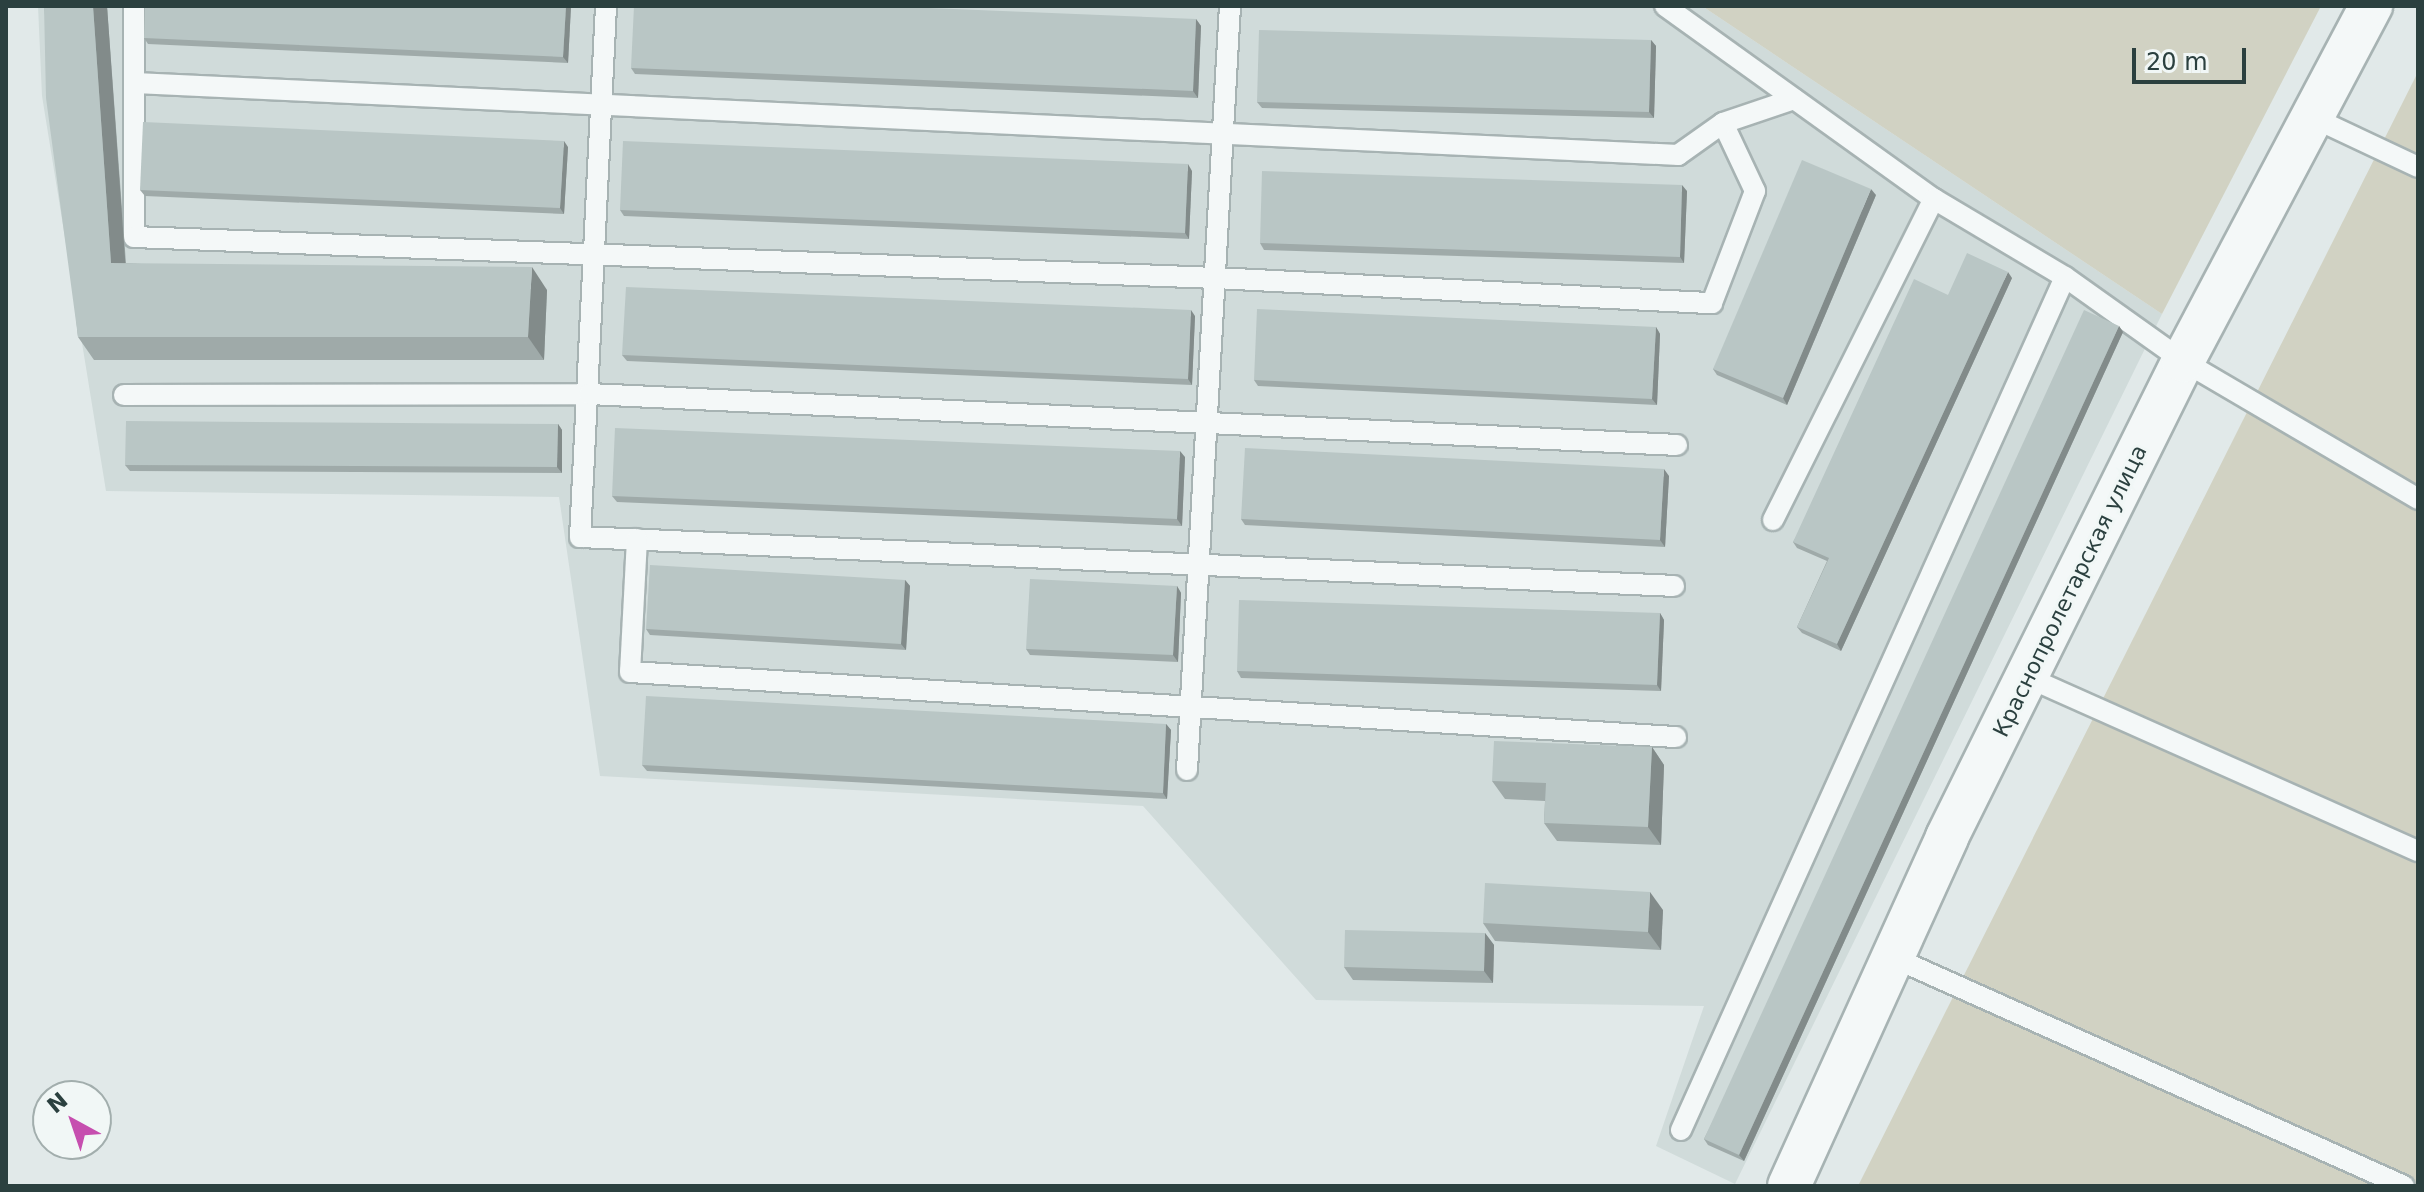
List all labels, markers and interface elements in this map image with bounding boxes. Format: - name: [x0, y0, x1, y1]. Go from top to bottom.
- scale bar: [2136, 32, 2250, 82]
- text: 20 m: [2146, 48, 2208, 76]
- street label: Краснопролетарская улица: [1988, 441, 2152, 741]
- north arrow: [32, 1080, 112, 1160]
- text: N: [42, 1087, 73, 1118]

